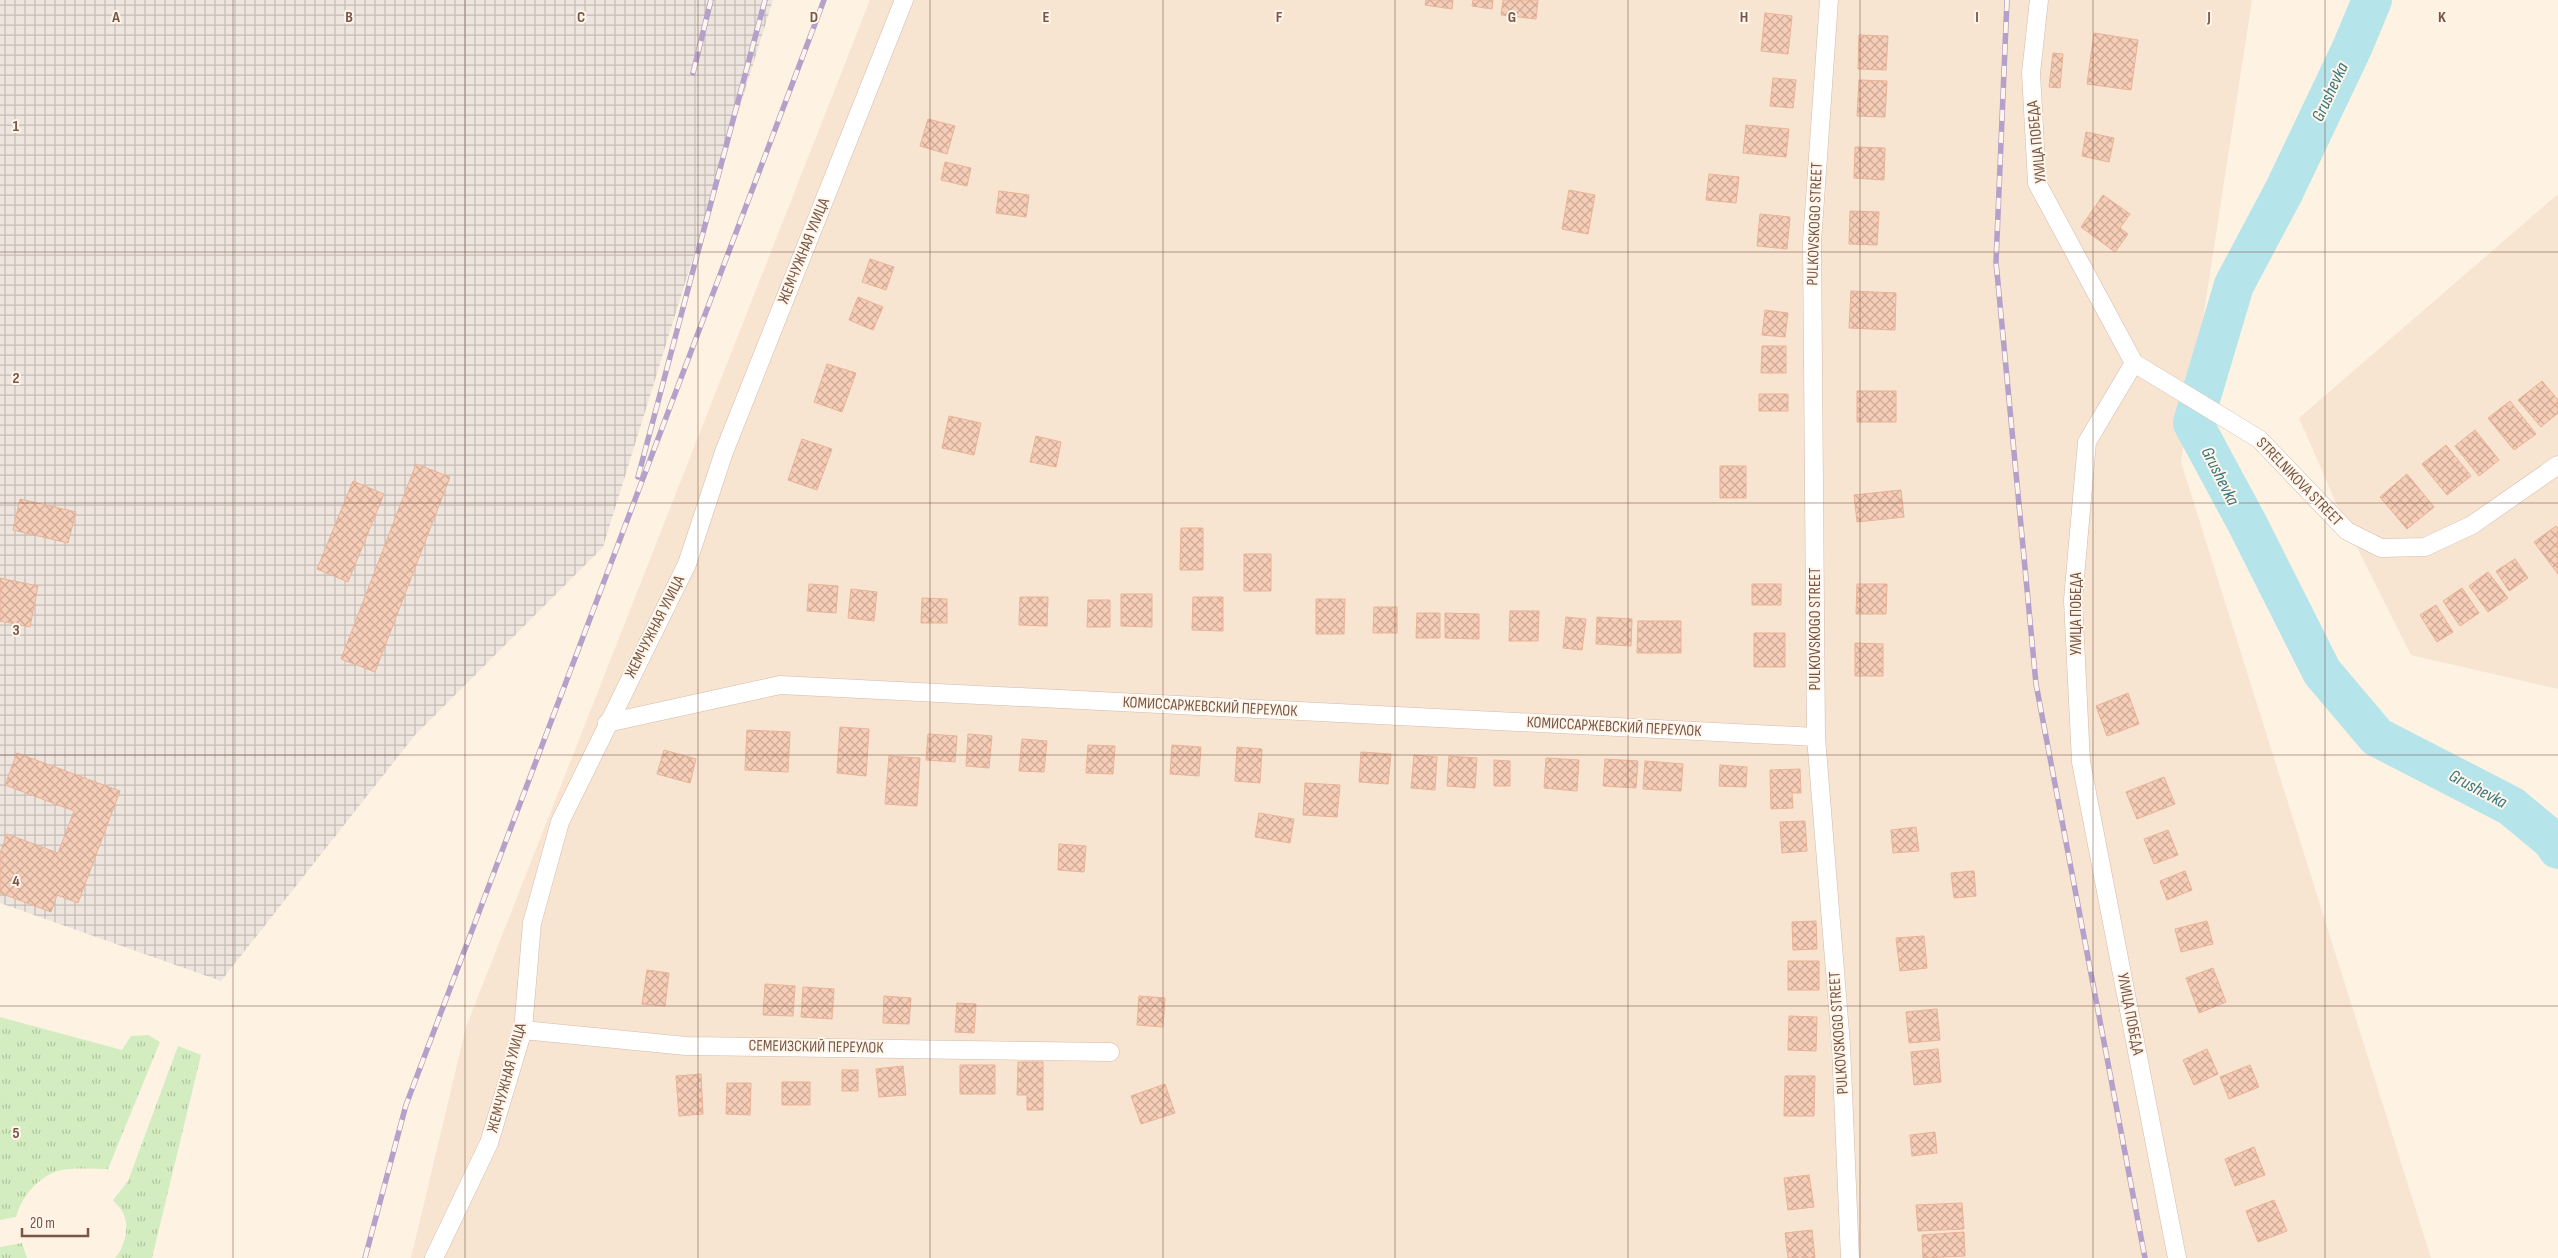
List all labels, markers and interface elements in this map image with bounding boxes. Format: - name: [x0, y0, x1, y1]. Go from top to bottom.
- text: A: [111, 8, 120, 27]
- text: B: [345, 8, 353, 27]
- text: C: [577, 8, 585, 27]
- text: D: [810, 8, 818, 27]
- text: E: [1043, 8, 1050, 27]
- text: F: [1276, 8, 1283, 27]
- text: G: [1508, 8, 1516, 27]
- text: H: [1740, 8, 1748, 27]
- text: I: [1975, 8, 1979, 27]
- text: J: [2206, 8, 2211, 27]
- text: K: [2438, 8, 2446, 27]
- water label: Grushevka: [2307, 59, 2353, 125]
- street label: УЛИЦА ПОБЕДА: [2023, 100, 2051, 184]
- text: 1: [13, 117, 20, 136]
- street label: PULKOVSKOGO STREET: [1803, 162, 1827, 286]
- street label: ЖЕМЧУЖНАЯ УЛИЦА: [774, 195, 834, 307]
- text: 2: [12, 369, 20, 388]
- street label: STRELNIKOVA STREET: [2252, 434, 2346, 531]
- water label: Grushevka: [2196, 443, 2244, 509]
- street label: PULKOVSKOGO STREET: [1806, 567, 1825, 691]
- street label: ЖЕМЧУЖНАЯ УЛИЦА: [621, 572, 689, 681]
- street label: УЛИЦА ПОБЕДА: [2067, 572, 2086, 656]
- text: 3: [12, 621, 20, 640]
- street label: КОМИССАРЖЕВСКИЙ ПЕРЕУЛОК: [1122, 693, 1299, 721]
- street label: КОМИССАРЖЕВСКИЙ ПЕРЕУЛОК: [1526, 713, 1703, 741]
- water label: Grushevka: [2445, 765, 2511, 813]
- text: 4: [12, 872, 20, 891]
- street label: PULKOVSKOGO STREET: [1825, 970, 1853, 1095]
- street label: УЛИЦА ПОБЕДА: [2113, 971, 2147, 1057]
- street label: ЖЕМЧУЖНАЯ УЛИЦА: [483, 1021, 531, 1135]
- street label: СЕМЕИЗСКИЙ ПЕРЕУЛОК: [748, 1036, 884, 1058]
- text: 5: [12, 1124, 20, 1143]
- scale bar: [22, 1206, 89, 1238]
- text: 20 m: [30, 1214, 55, 1233]

